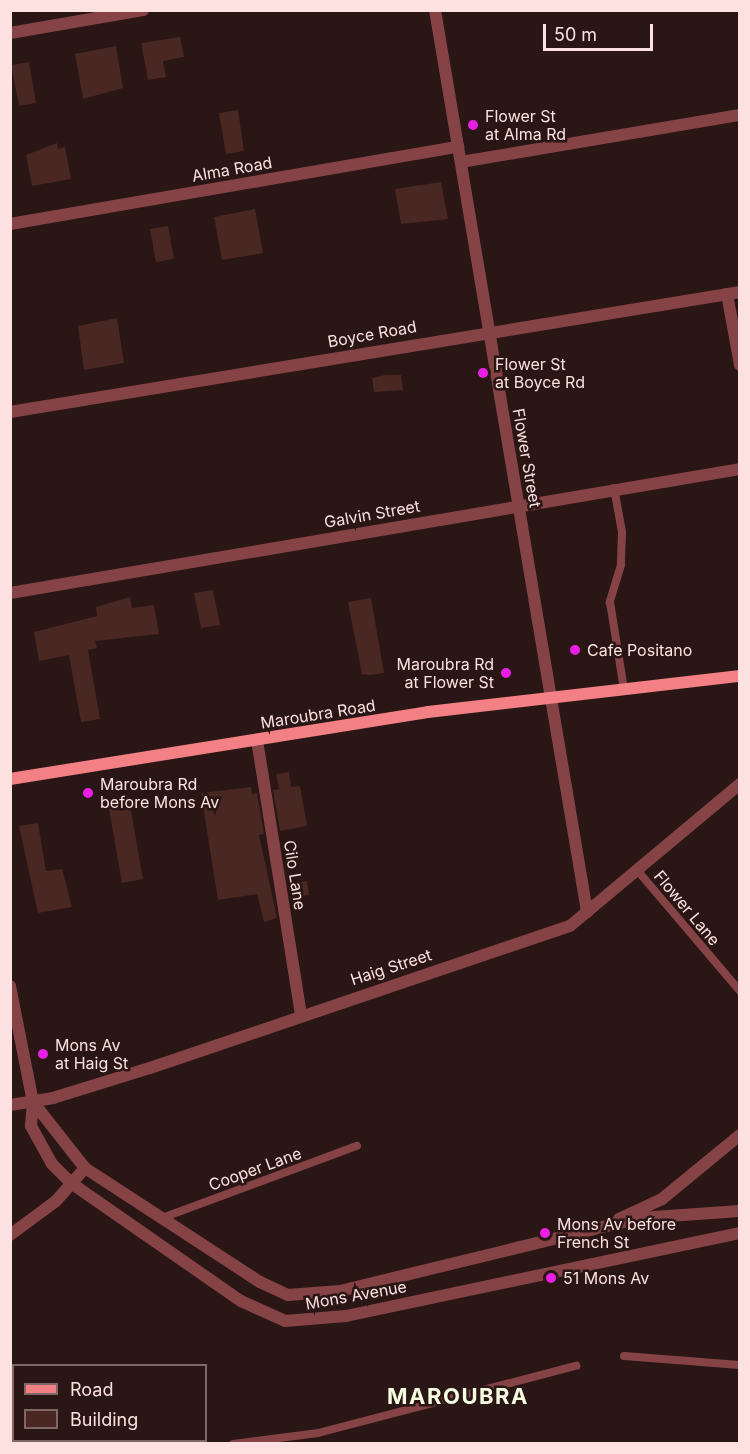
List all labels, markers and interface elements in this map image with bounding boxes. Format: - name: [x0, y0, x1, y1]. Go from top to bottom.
- scale bar: [546, 12, 656, 50]
- text: 50 m: [554, 24, 597, 45]
- place label: Flower St at Alma Rd: [485, 106, 566, 144]
- marker: Flower St at Alma Rd: [466, 118, 480, 132]
- street label: Alma Road: [190, 153, 274, 185]
- street label: Boyce Road: [326, 317, 418, 351]
- place label: Flower St at Boyce Rd: [495, 354, 585, 392]
- marker: Flower St at Boyce Rd: [476, 366, 490, 380]
- street label: Flower Street: [509, 407, 545, 509]
- street label: Galvin Street: [323, 496, 421, 532]
- place label: Cafe Positano: [587, 640, 692, 660]
- marker: Cafe Positano: [568, 643, 582, 657]
- place label: Maroubra Rd at Flower St: [397, 654, 494, 692]
- marker: Maroubra Rd at Flower St: [499, 666, 513, 680]
- street label: Maroubra Road: [259, 695, 377, 733]
- place label: Maroubra Rd before Mons Av: [100, 774, 219, 812]
- marker: Maroubra Rd before Mons Av: [81, 786, 95, 800]
- street label: Cilo Lane: [280, 839, 310, 911]
- street label: Flower Lane: [650, 867, 724, 949]
- street label: Haig Street: [348, 945, 434, 989]
- place label: Mons Av at Haig St: [55, 1035, 128, 1073]
- marker: Mons Av at Haig St: [36, 1047, 50, 1061]
- street label: Cooper Lane: [206, 1143, 304, 1195]
- place label: Mons Av before French St: [557, 1214, 676, 1252]
- marker: Mons Av before French St: [538, 1226, 552, 1240]
- place label: 51 Mons Av: [563, 1268, 649, 1288]
- marker: 51 Mons Av: [544, 1271, 558, 1285]
- street label: Mons Avenue: [304, 1277, 408, 1313]
- legend: [12, 1364, 207, 1442]
- text: Road: [70, 1379, 113, 1400]
- district label: MAROUBRA: [387, 1384, 529, 1410]
- text: Building: [70, 1409, 138, 1430]

